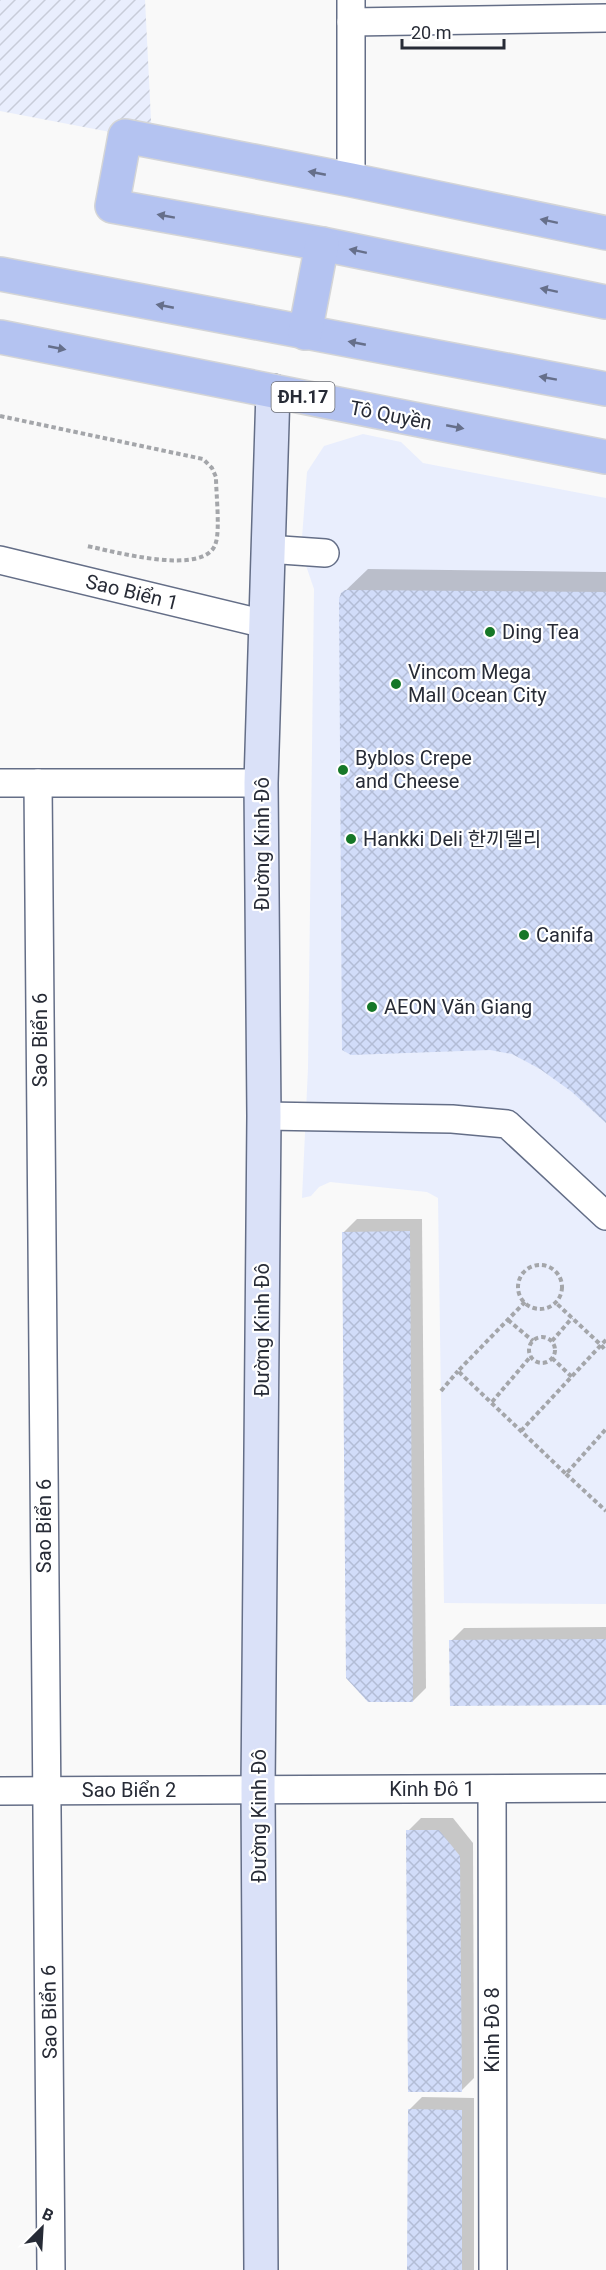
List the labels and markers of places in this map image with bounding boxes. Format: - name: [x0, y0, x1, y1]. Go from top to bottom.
- place label: Ding Tea: [502, 620, 579, 644]
- marker: Ding Tea: [483, 625, 497, 639]
- place label: Vincom Mega Mall Ocean City: [408, 660, 547, 707]
- marker: Vincom Mega Mall Ocean City: [389, 677, 403, 691]
- place label: Byblos Crepe and Cheese: [355, 746, 472, 793]
- marker: Byblos Crepe and Cheese: [336, 763, 350, 777]
- place label: Hankki Deli 한끼델리: [363, 827, 541, 851]
- marker: Hankki Deli 한끼델리: [344, 832, 358, 846]
- place label: Canifa: [536, 923, 594, 947]
- marker: Canifa: [517, 928, 531, 942]
- place label: AEON Văn Giang: [384, 995, 532, 1019]
- marker: AEON Văn Giang: [365, 1000, 379, 1014]

